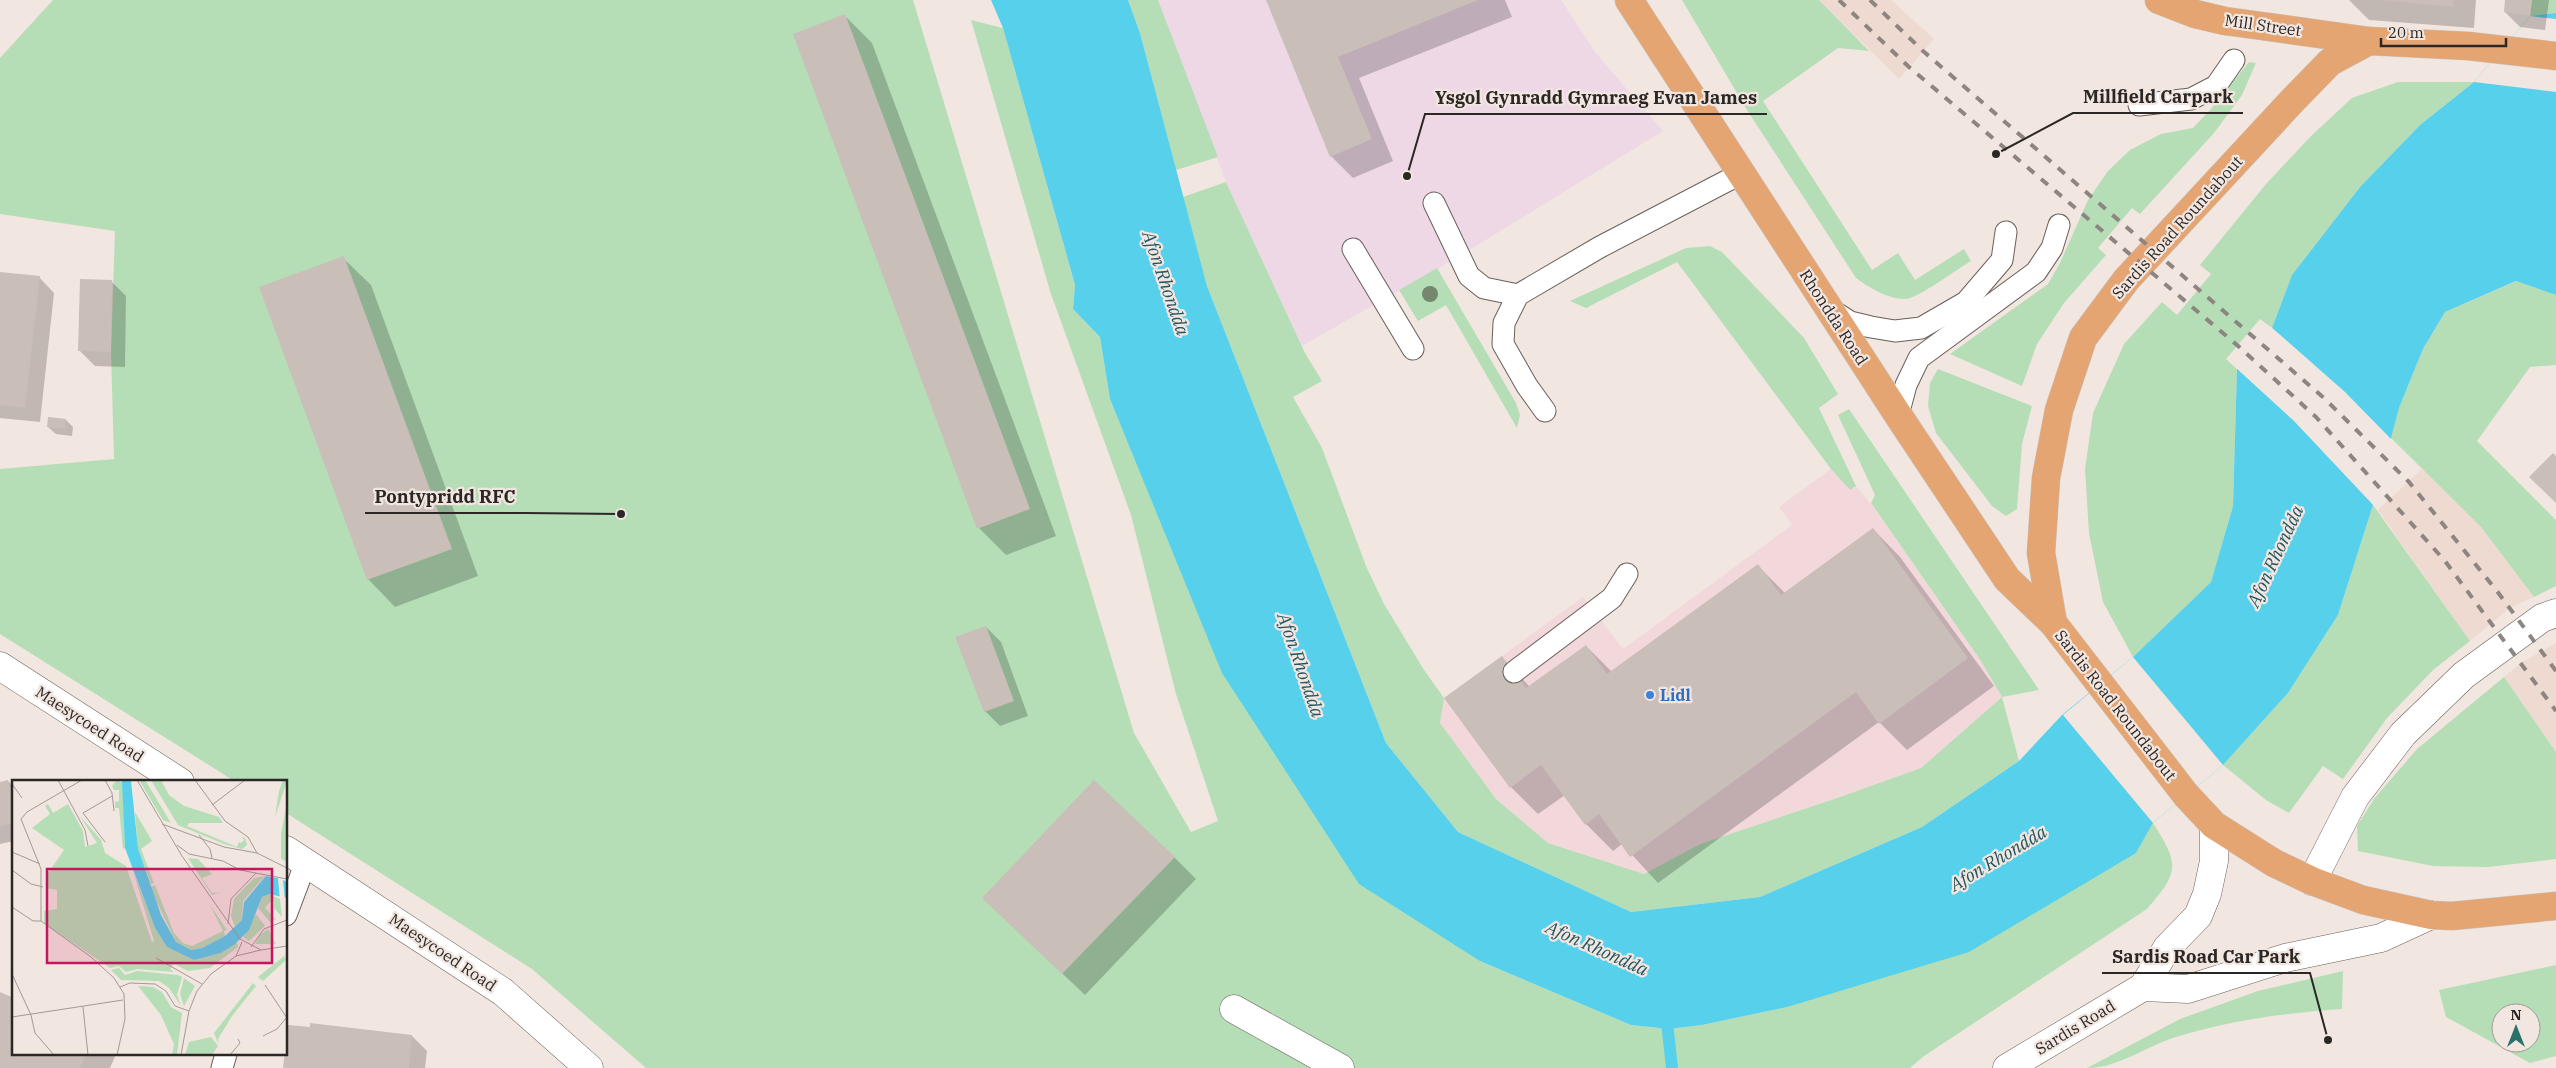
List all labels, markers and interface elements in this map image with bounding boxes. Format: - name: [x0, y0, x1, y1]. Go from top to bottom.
- street label: Mill Street: [2223, 10, 2303, 40]
- scale bar: [2381, 15, 2506, 47]
- text: 20 m: [2388, 23, 2424, 42]
- callout: Millfield Carpark: [2073, 80, 2243, 113]
- callout: Ysgol Gynradd Gymraeg Evan James: [1425, 81, 1767, 114]
- text: Millfield Carpark: [2083, 85, 2234, 108]
- text: Ysgol Gynradd Gymraeg Evan James: [1435, 86, 1757, 109]
- street label: Sardis Road Roundabout: [2107, 151, 2247, 303]
- water label: Afon Rhondda: [1137, 227, 1195, 339]
- street label: Rhondda Road: [1796, 265, 1872, 369]
- callout: Pontypridd RFC: [365, 480, 525, 513]
- text: Pontypridd RFC: [375, 485, 515, 508]
- water label: Afon Rhondda: [2241, 501, 2309, 611]
- water label: Afon Rhondda: [1272, 609, 1330, 721]
- street label: Sardis Road Roundabout: [2051, 626, 2181, 785]
- street label: Maesycoed Road: [32, 682, 148, 767]
- place label: Lidl: [1660, 685, 1691, 705]
- marker: Lidl: [1644, 689, 1656, 701]
- inset map: [12, 780, 288, 1056]
- water label: Afon Rhondda: [1944, 820, 2051, 897]
- street label: Maesycoed Road: [386, 909, 501, 995]
- water label: Afon Rhondda: [1541, 915, 1652, 981]
- callout: Sardis Road Car Park: [2102, 940, 2310, 973]
- text: Sardis Road Car Park: [2112, 945, 2301, 968]
- street label: Sardis Road: [2031, 995, 2119, 1059]
- north arrow: [2491, 1003, 2541, 1053]
- text: N: [2510, 1006, 2522, 1024]

